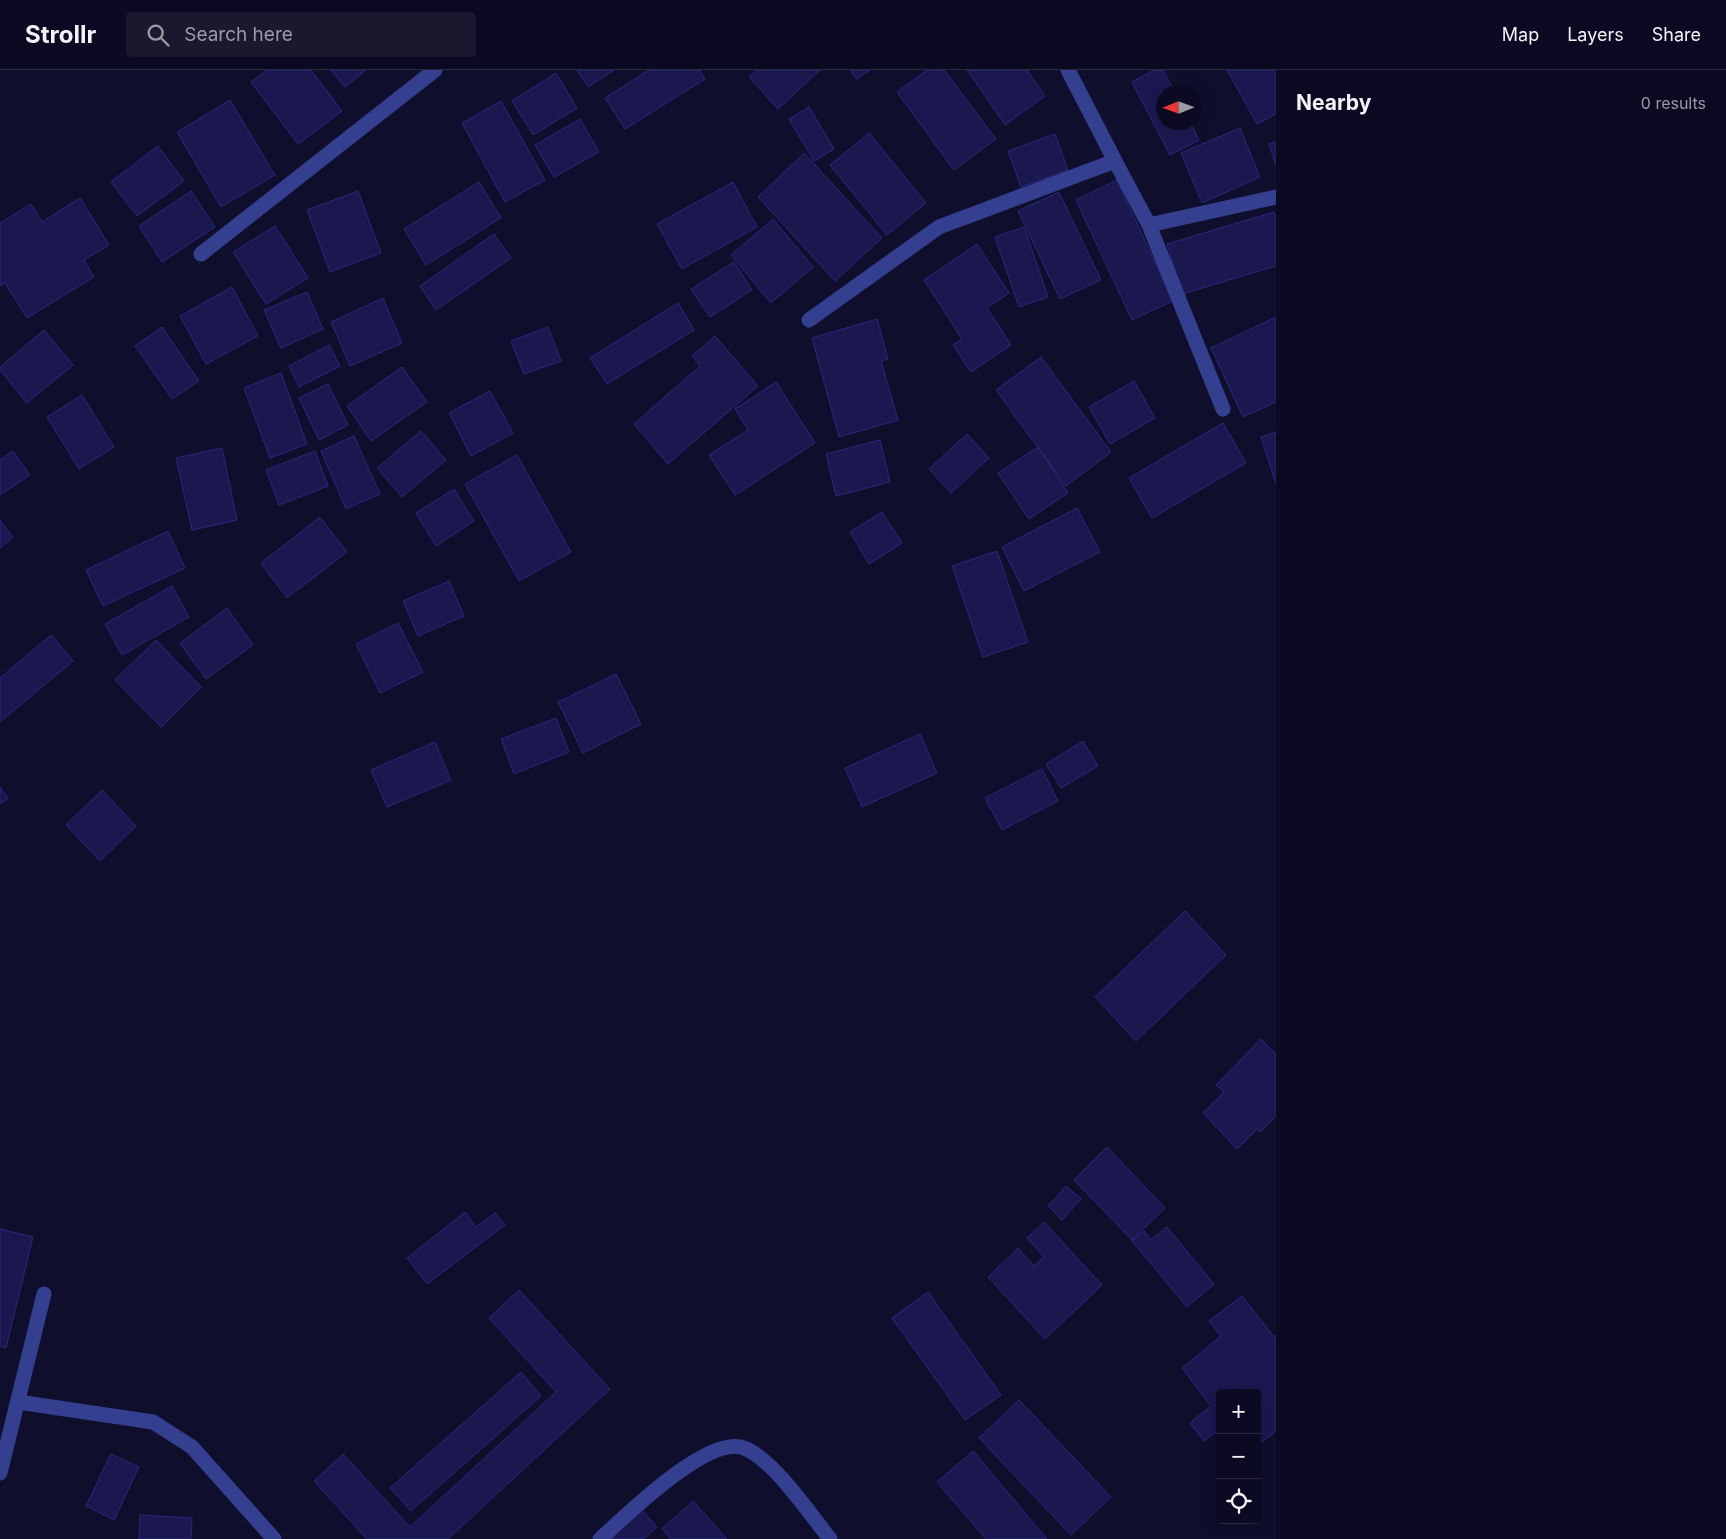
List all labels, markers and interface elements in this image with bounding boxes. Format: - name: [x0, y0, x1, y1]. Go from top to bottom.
- search box: [126, 12, 476, 57]
- text: Strollr: [25, 20, 96, 49]
- icon: search: [144, 21, 172, 49]
- text: Search here: [184, 23, 293, 46]
- text: Map: [1502, 24, 1539, 45]
- text: Layers: [1567, 24, 1624, 45]
- text: Share: [1652, 24, 1701, 45]
- north arrow: [1156, 85, 1201, 130]
- text: Nearby: [1296, 90, 1371, 115]
- text: 0 results: [1641, 93, 1706, 113]
- map controls: [1216, 1389, 1261, 1524]
- button: +: [1216, 1389, 1261, 1434]
- button: −: [1216, 1434, 1261, 1479]
- button: locate: [1216, 1479, 1261, 1524]

